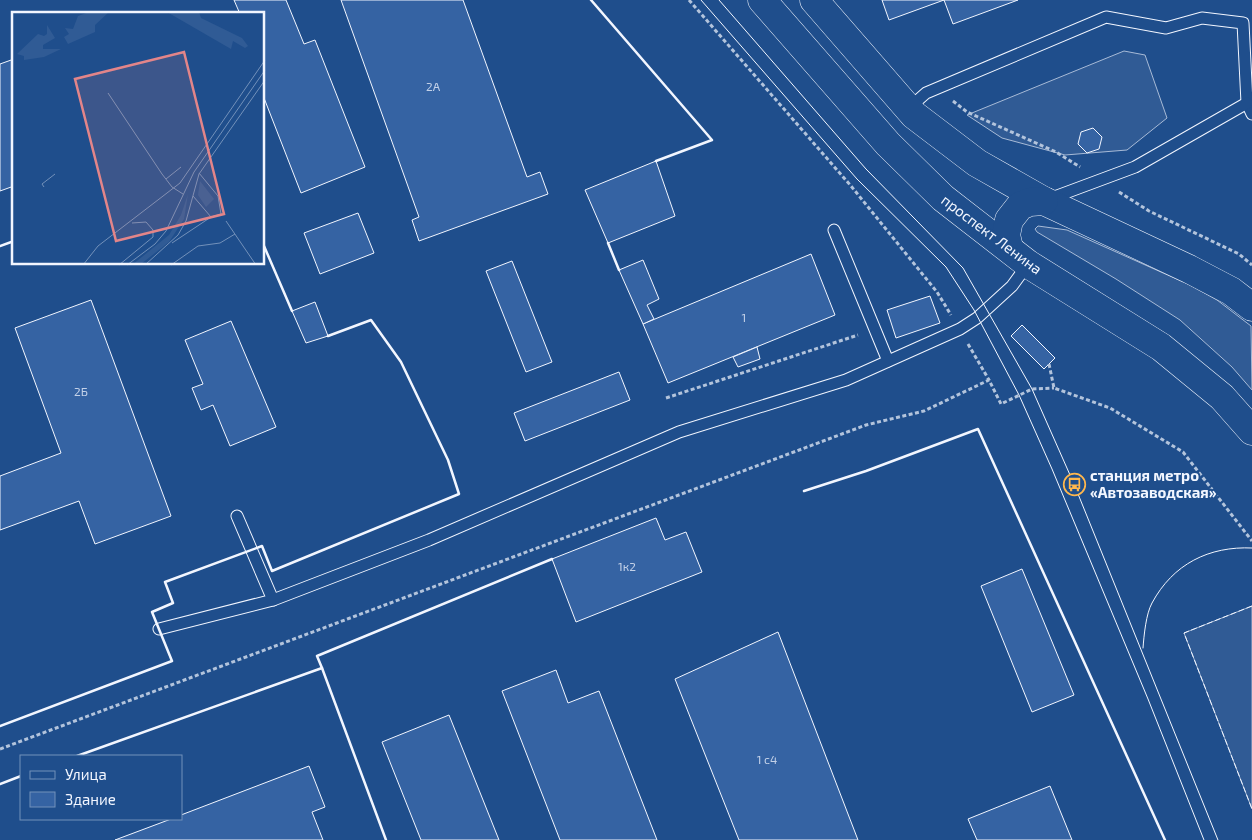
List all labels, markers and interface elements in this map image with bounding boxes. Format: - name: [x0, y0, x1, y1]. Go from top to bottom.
- inset map: [12, 12, 265, 265]
- house number: 2А: [426, 79, 441, 93]
- street label: проспект Ленина: [938, 190, 1046, 278]
- house number: 1: [742, 310, 746, 324]
- house number: 2Б: [74, 384, 88, 398]
- place label: станция метро «Автозаводская»: [1090, 466, 1217, 501]
- bus stop icon: станция метро «Автозаводская»: [1062, 472, 1086, 496]
- house number: 1к2: [618, 559, 636, 573]
- house number: 1 с4: [757, 752, 777, 766]
- legend: [20, 755, 182, 820]
- text: Улица: [65, 765, 107, 783]
- text: Здание: [65, 790, 116, 808]

